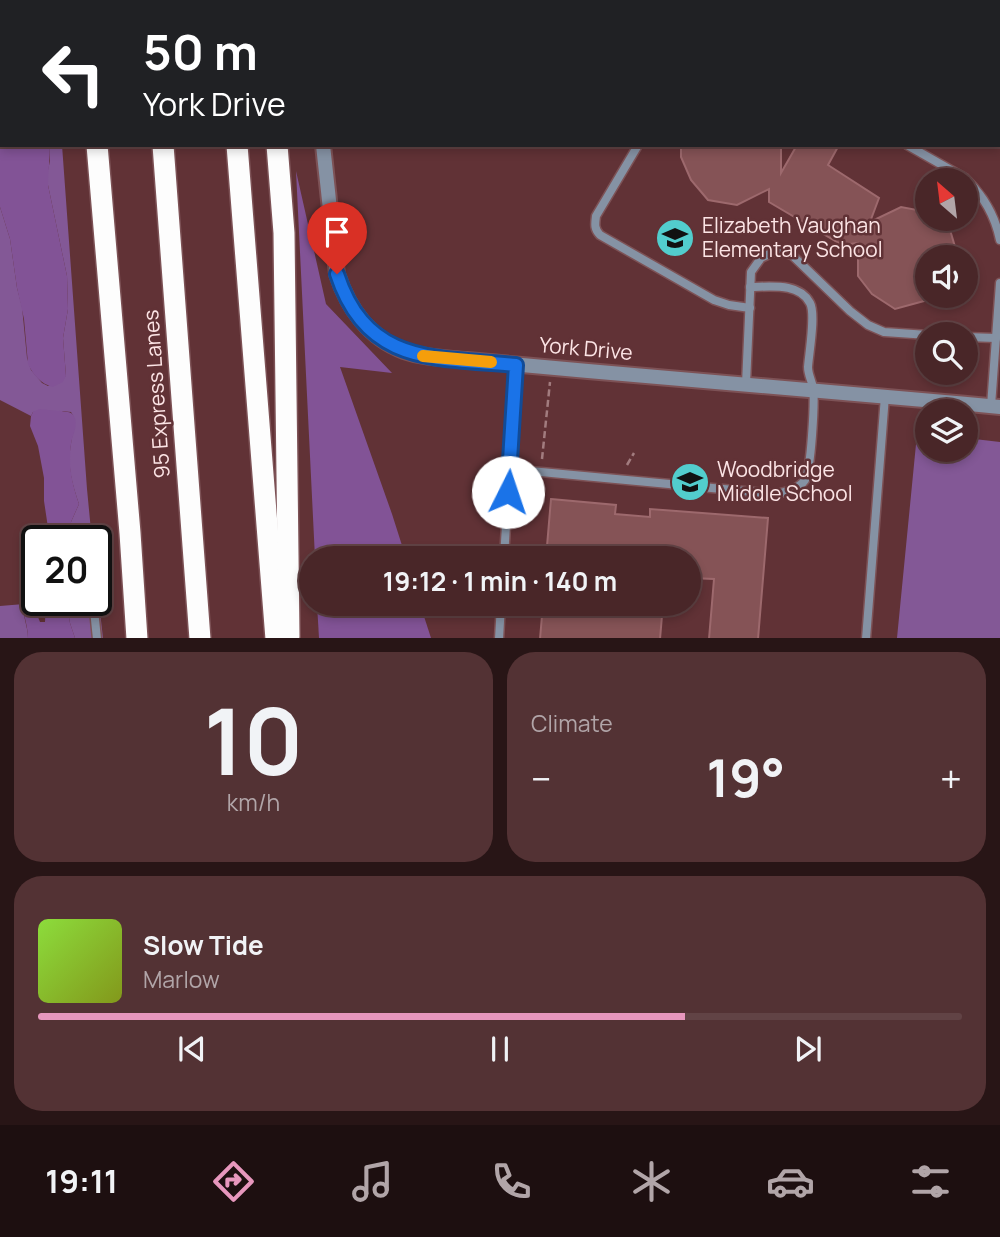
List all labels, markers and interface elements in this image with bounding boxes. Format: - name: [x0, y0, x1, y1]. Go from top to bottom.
- text: 50 m: [143, 18, 258, 85]
- icon: left: [28, 28, 119, 119]
- text: York Drive: [143, 82, 286, 126]
- north arrow: [915, 168, 978, 231]
- map controls: [915, 168, 978, 462]
- pin: [307, 202, 367, 274]
- place label: Elizabeth Vaughan Elementary School: [702, 211, 883, 263]
- icon: arrive: [318, 213, 356, 251]
- school or university icon: Elizabeth Vaughan Elementary School: [654, 217, 696, 259]
- button: sound: [915, 245, 978, 308]
- street label: 95 Express Lanes: [136, 309, 176, 479]
- button: search: [915, 322, 978, 385]
- street label: York Drive: [538, 330, 634, 366]
- button: layers: [915, 399, 978, 462]
- position arrow: [471, 455, 545, 529]
- place label: Woodbridge Middle School: [717, 455, 853, 507]
- school or university icon: Woodbridge Middle School: [669, 461, 711, 503]
- speed limit sign: 20: [21, 525, 112, 616]
- text: 19:12 · 1 min · 140 m: [383, 563, 617, 599]
- text: 10: [204, 678, 303, 802]
- text: Climate: [531, 707, 613, 739]
- text: 19°: [707, 742, 785, 813]
- text: −: [531, 752, 552, 804]
- text: +: [940, 752, 962, 804]
- text: km/h: [227, 786, 280, 818]
- text: Slow Tide: [143, 927, 264, 963]
- text: Marlow: [143, 963, 220, 995]
- icon: previous: [173, 1030, 211, 1068]
- icon: pause: [481, 1030, 519, 1068]
- icon: next: [789, 1030, 827, 1068]
- icon: directions: [209, 1157, 258, 1206]
- icon: music: [348, 1157, 397, 1206]
- icon: phone: [487, 1157, 536, 1206]
- icon: climate: [627, 1157, 676, 1206]
- icon: car: [766, 1157, 815, 1206]
- icon: filters: [906, 1157, 955, 1206]
- text: 19:11: [45, 1159, 118, 1203]

